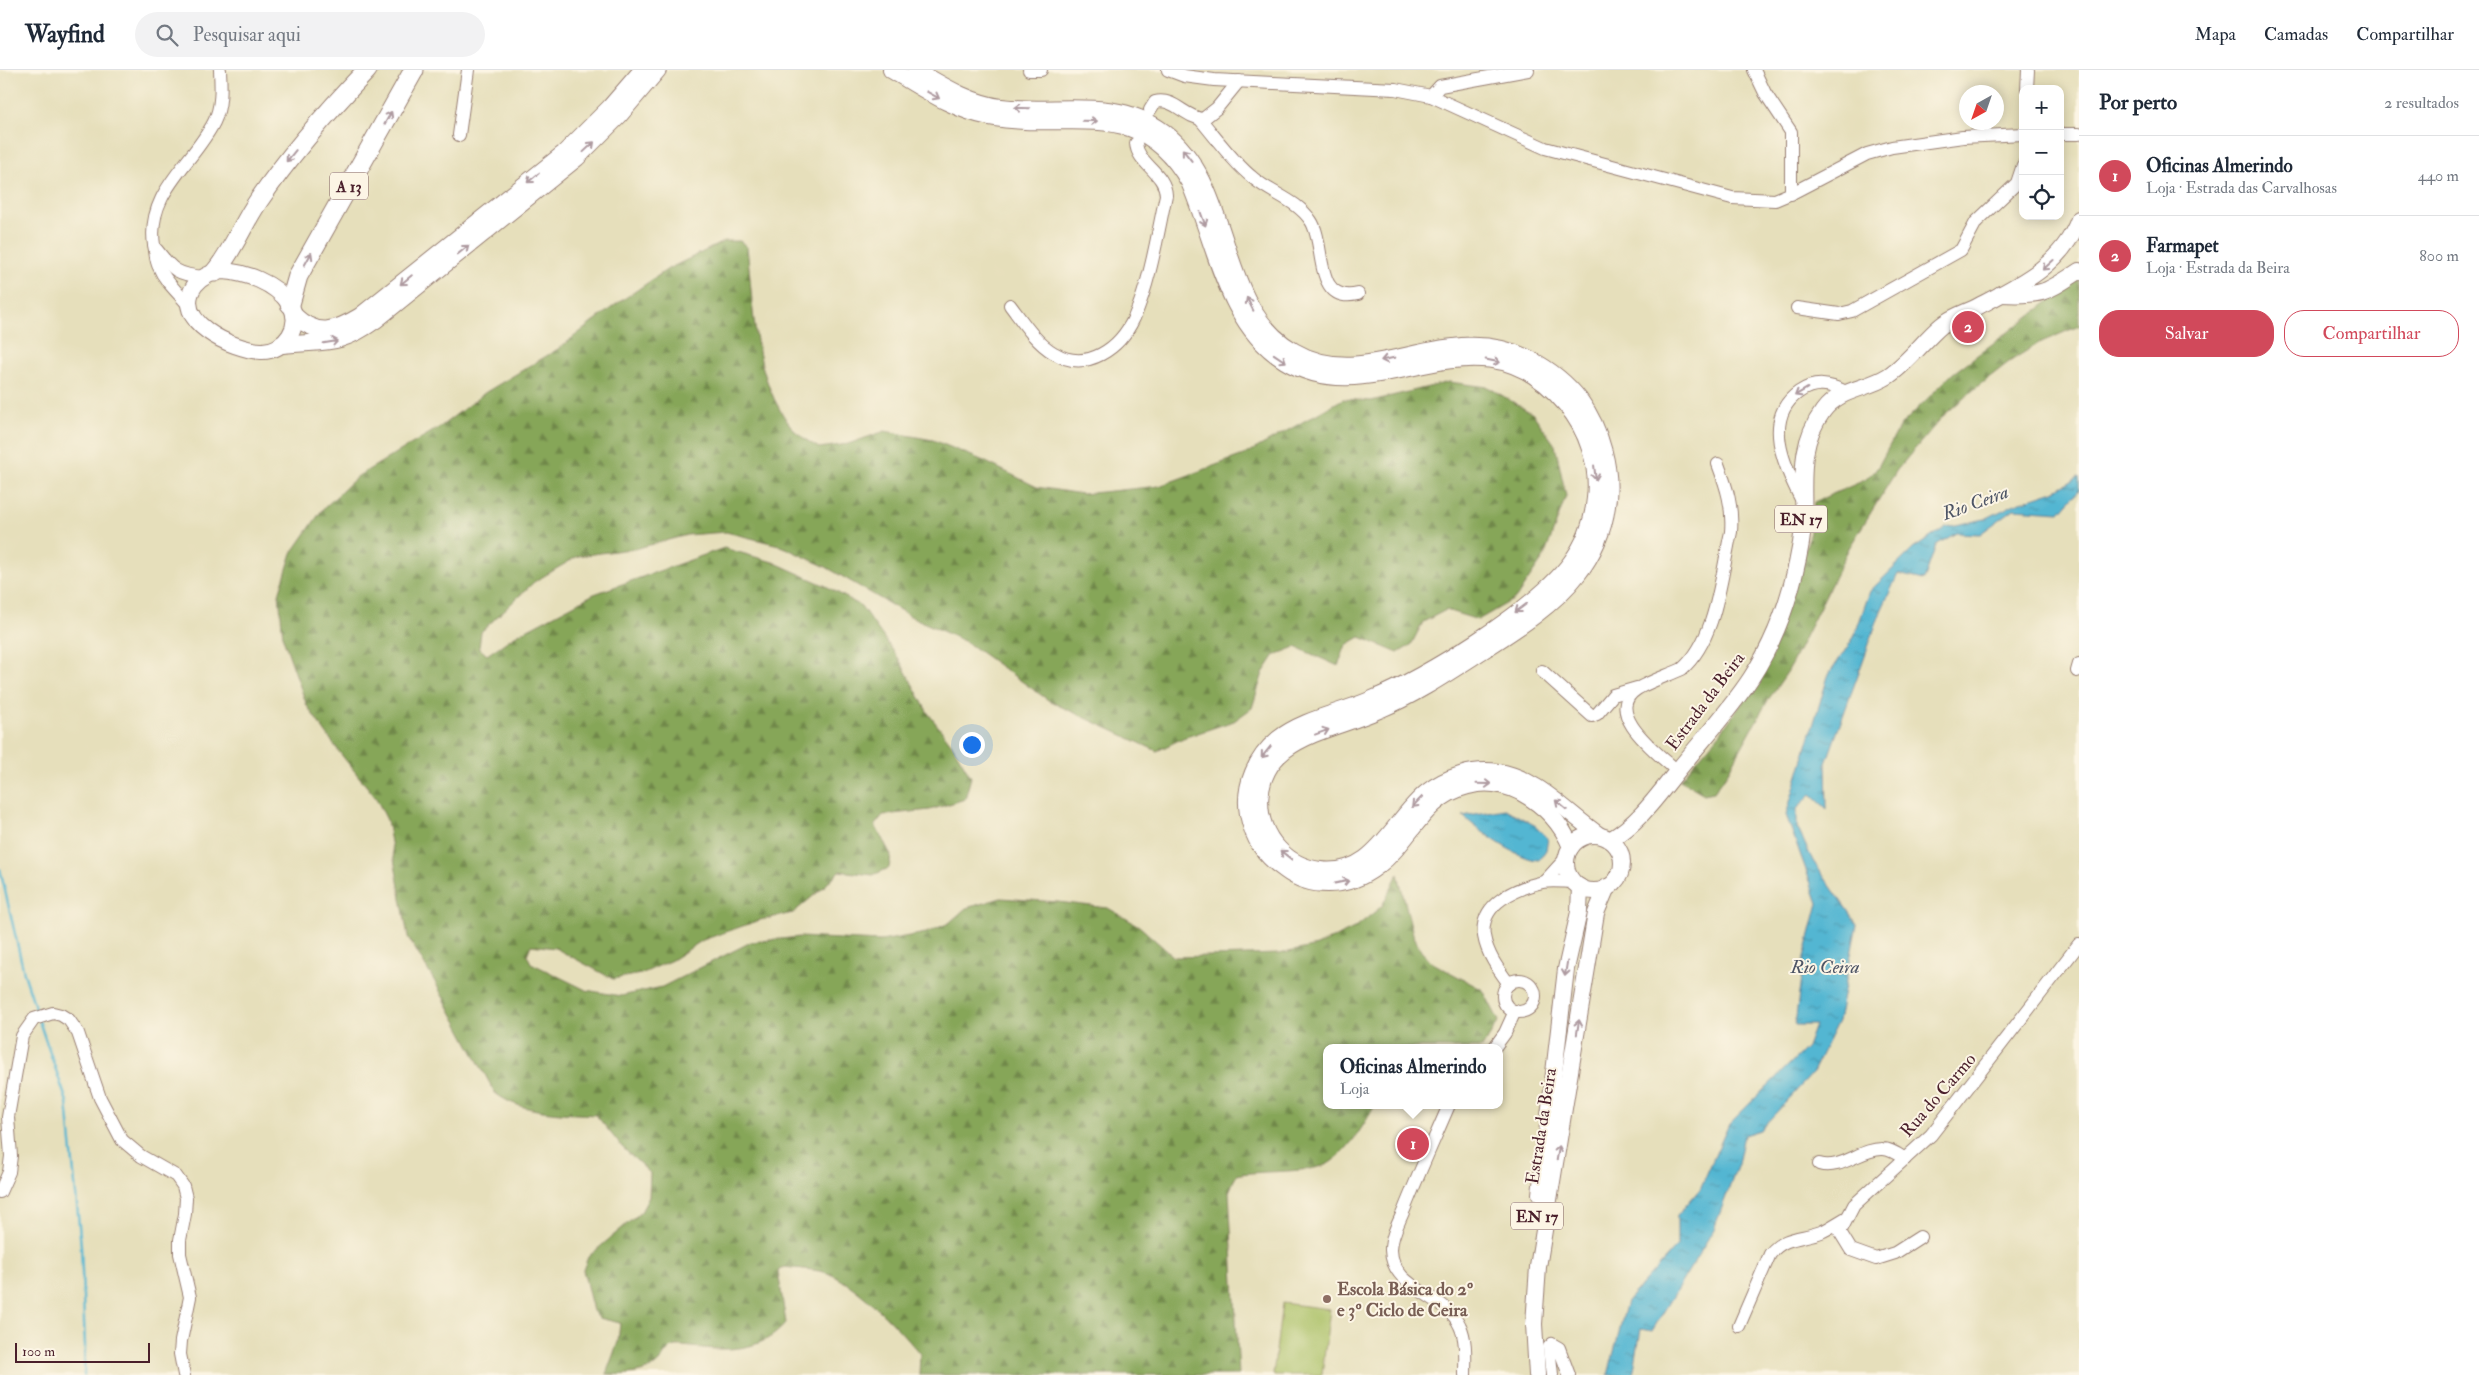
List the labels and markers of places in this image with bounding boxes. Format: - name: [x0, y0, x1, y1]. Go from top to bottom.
- pin: 2: [1952, 308, 1984, 346]
- pin: 1: [1397, 1125, 1429, 1163]
- place label: Escola Básica do 2º e 3º Ciclo de Ceira: [1337, 1278, 1474, 1322]
- marker: Escola Básica do 2º e 3º Ciclo de Ceira: [1321, 1293, 1333, 1305]

